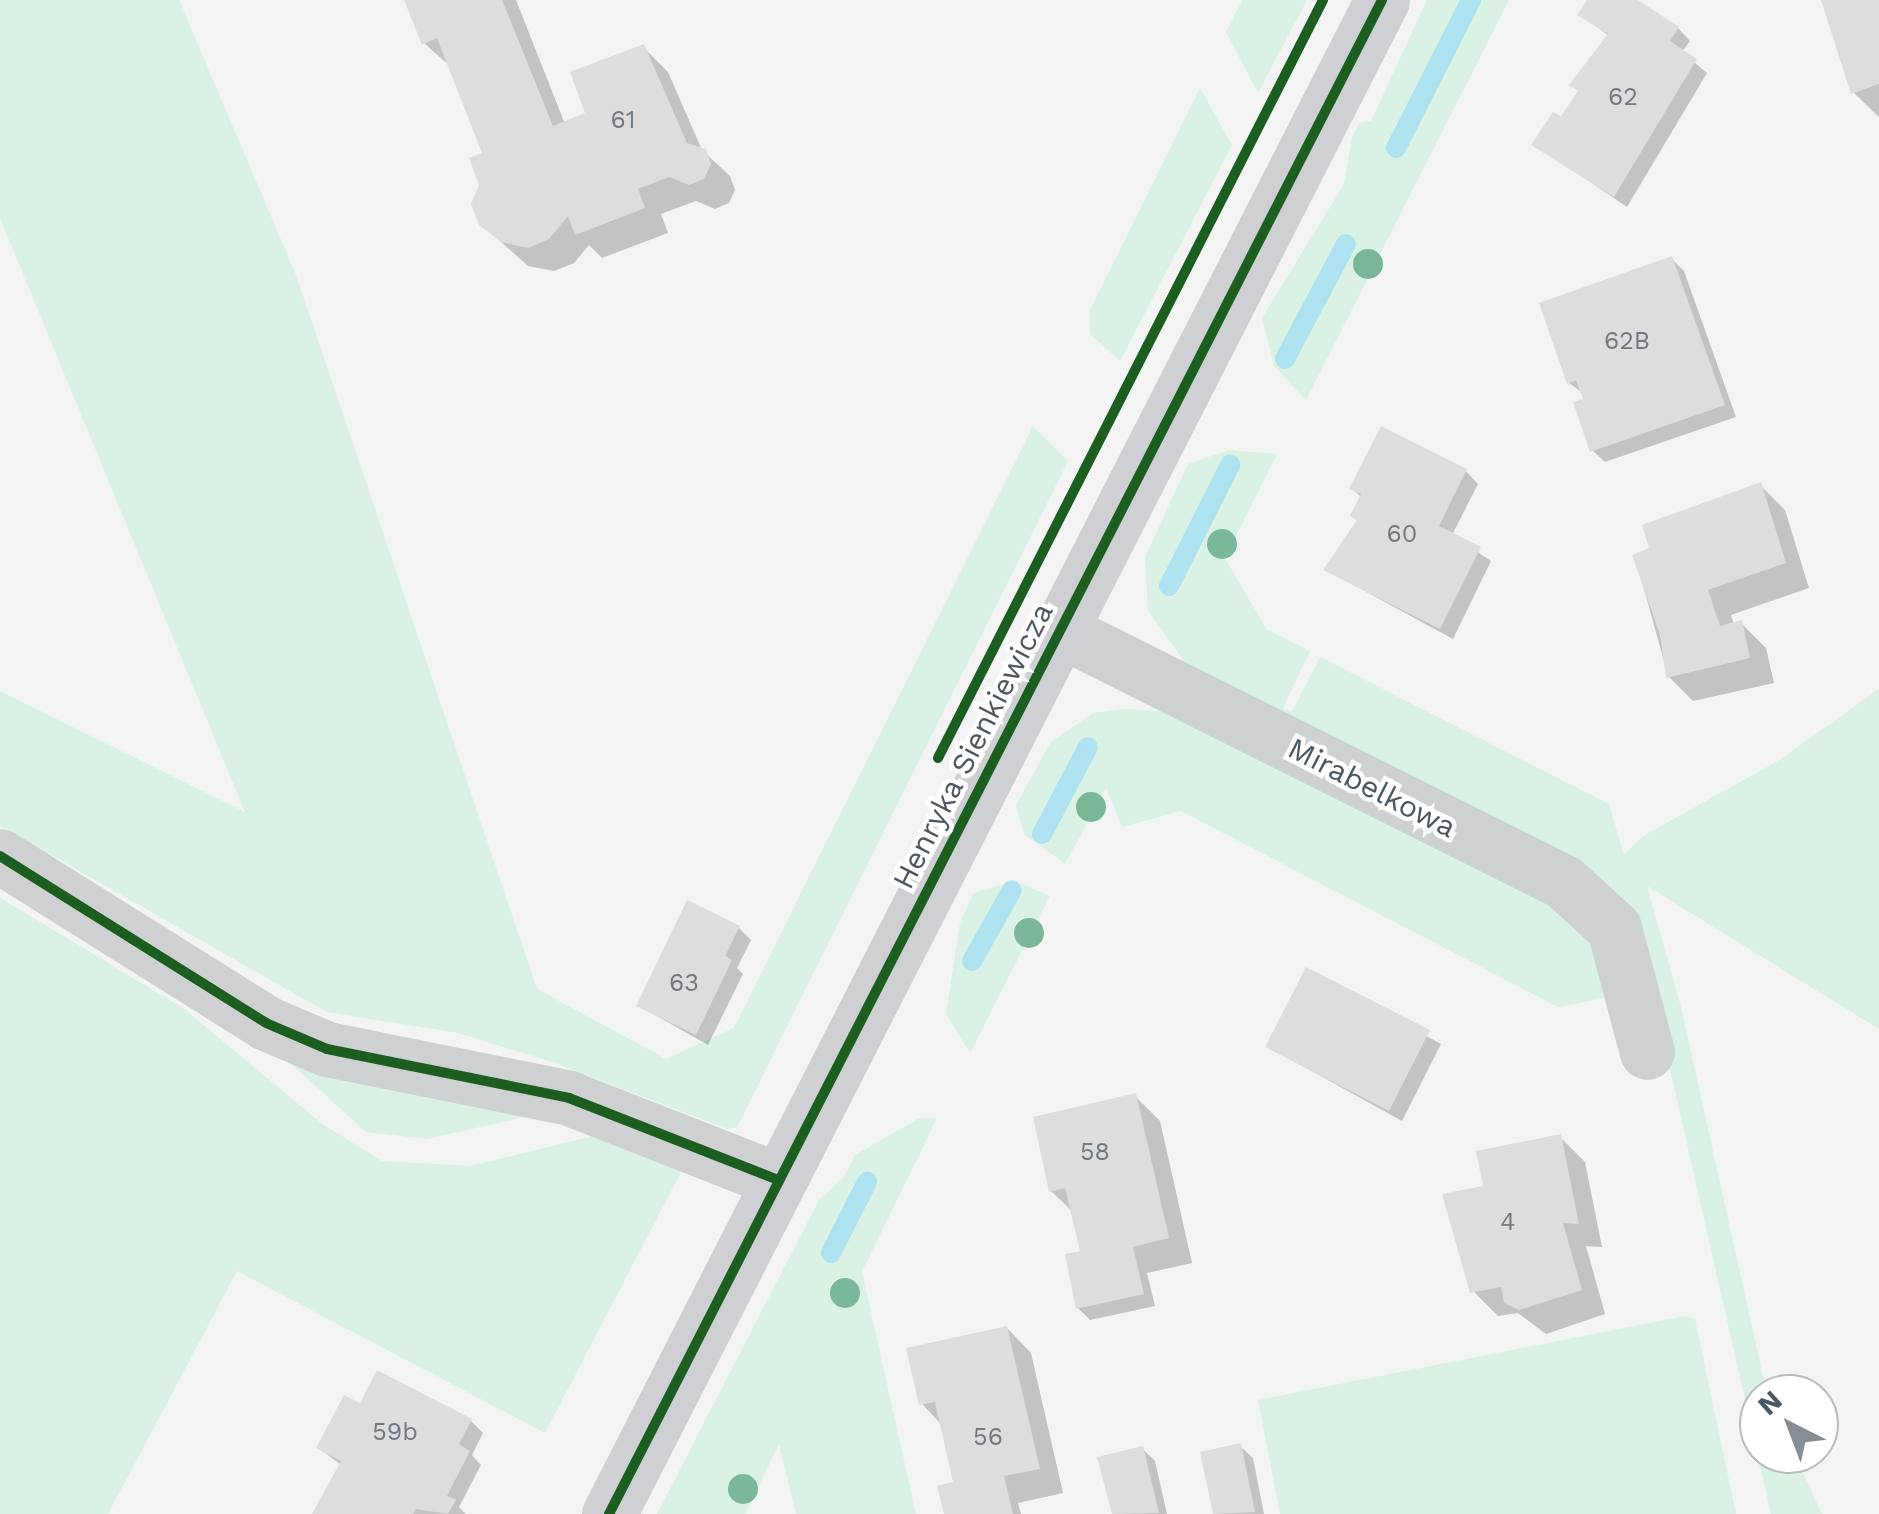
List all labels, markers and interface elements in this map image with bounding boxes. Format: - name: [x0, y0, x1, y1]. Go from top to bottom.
- house number: 62: [1608, 82, 1638, 112]
- house number: 61: [611, 105, 635, 135]
- house number: 62B: [1604, 326, 1650, 356]
- house number: 60: [1387, 519, 1417, 549]
- street label: Henryka Sienkiewicza: [885, 597, 1061, 895]
- street label: Mirabelkowa: [1282, 730, 1462, 846]
- house number: 63: [669, 968, 699, 998]
- house number: 58: [1080, 1137, 1110, 1167]
- house number: 4: [1500, 1207, 1516, 1237]
- north arrow: [1739, 1374, 1839, 1474]
- text: N: [1751, 1384, 1789, 1422]
- house number: 59b: [372, 1417, 418, 1447]
- house number: 56: [973, 1422, 1003, 1452]

